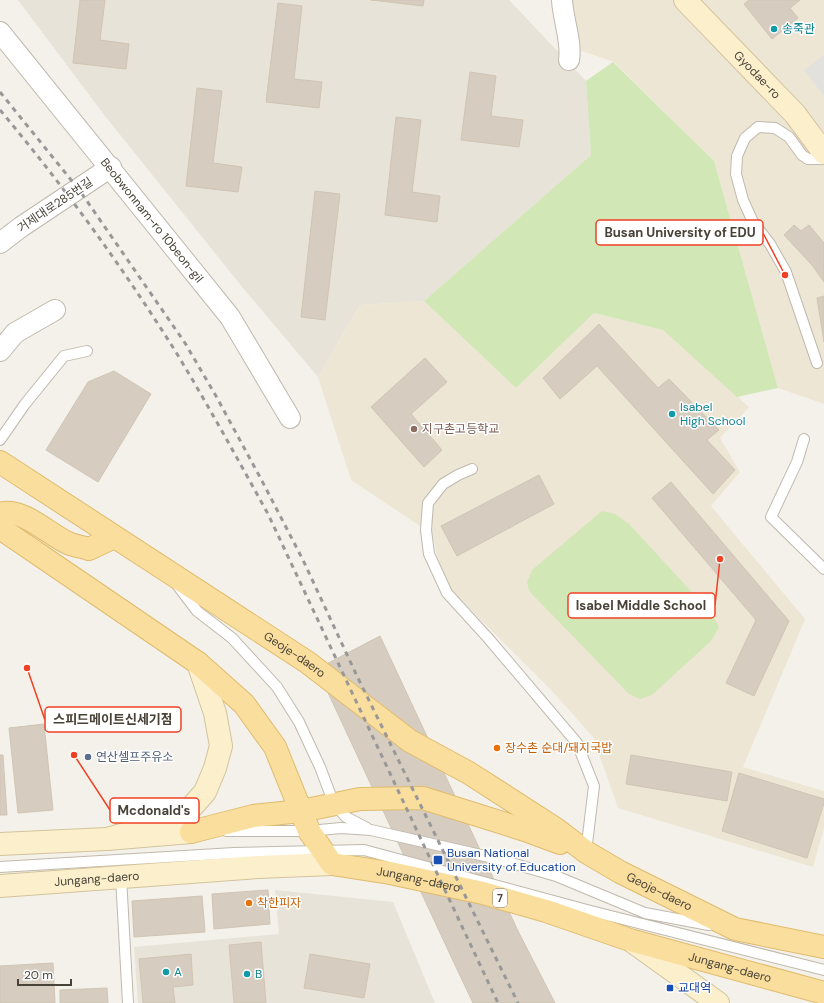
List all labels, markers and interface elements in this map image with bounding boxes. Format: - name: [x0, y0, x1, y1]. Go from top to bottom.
- place label: 송죽관: [782, 21, 815, 37]
- marker: 송죽관: [769, 24, 779, 34]
- street label: Gyodae-ro: [730, 47, 784, 102]
- street label: Beobwonnam-ro 10beon-gil: [97, 155, 207, 286]
- street label: 거제대로285번길: [14, 174, 96, 236]
- callout: Busan University of EDU: [596, 220, 763, 245]
- text: Busan University of EDU: [604, 224, 756, 241]
- place label: Isabel High School: [680, 399, 745, 429]
- marker: Isabel High School: [667, 409, 677, 419]
- place label: 지구촌고등학교: [422, 421, 499, 437]
- marker: 지구촌고등학교: [409, 424, 419, 434]
- callout: Isabel Middle School: [568, 593, 715, 618]
- text: Isabel Middle School: [576, 597, 706, 614]
- street label: Geoje-daero: [261, 628, 329, 681]
- callout: 스피드메이트신세기점: [45, 707, 181, 732]
- text: 스피드메이트신세기점: [53, 711, 173, 728]
- place label: 장수촌 순대/돼지국밥: [505, 740, 612, 756]
- marker: 장수촌 순대/돼지국밥: [492, 743, 502, 753]
- place label: 연산셀프주유소: [96, 749, 173, 765]
- marker: 연산셀프주유소: [83, 752, 93, 762]
- callout: Mcdonald's: [110, 798, 199, 823]
- text: Mcdonald's: [118, 802, 191, 819]
- place label: Busan National University of Education: [447, 845, 576, 875]
- marker: Busan National University of Education: [432, 854, 444, 866]
- street label: Jungang-daero: [375, 863, 462, 896]
- street label: Jungang-daero: [54, 868, 140, 890]
- street label: Geoje-daero: [624, 868, 695, 915]
- road number: 7: [493, 889, 507, 907]
- place label: 착한피자: [257, 895, 301, 911]
- marker: 착한피자: [244, 898, 254, 908]
- street label: Jungang-daero: [687, 948, 773, 986]
- scale bar: [18, 961, 71, 987]
- place label: A: [174, 964, 182, 980]
- place label: B: [255, 966, 262, 982]
- text: 20 m: [24, 967, 53, 983]
- marker: A: [161, 967, 171, 977]
- marker: B: [242, 969, 252, 979]
- place label: 교대역: [678, 980, 711, 996]
- marker: 교대역: [665, 983, 675, 993]

